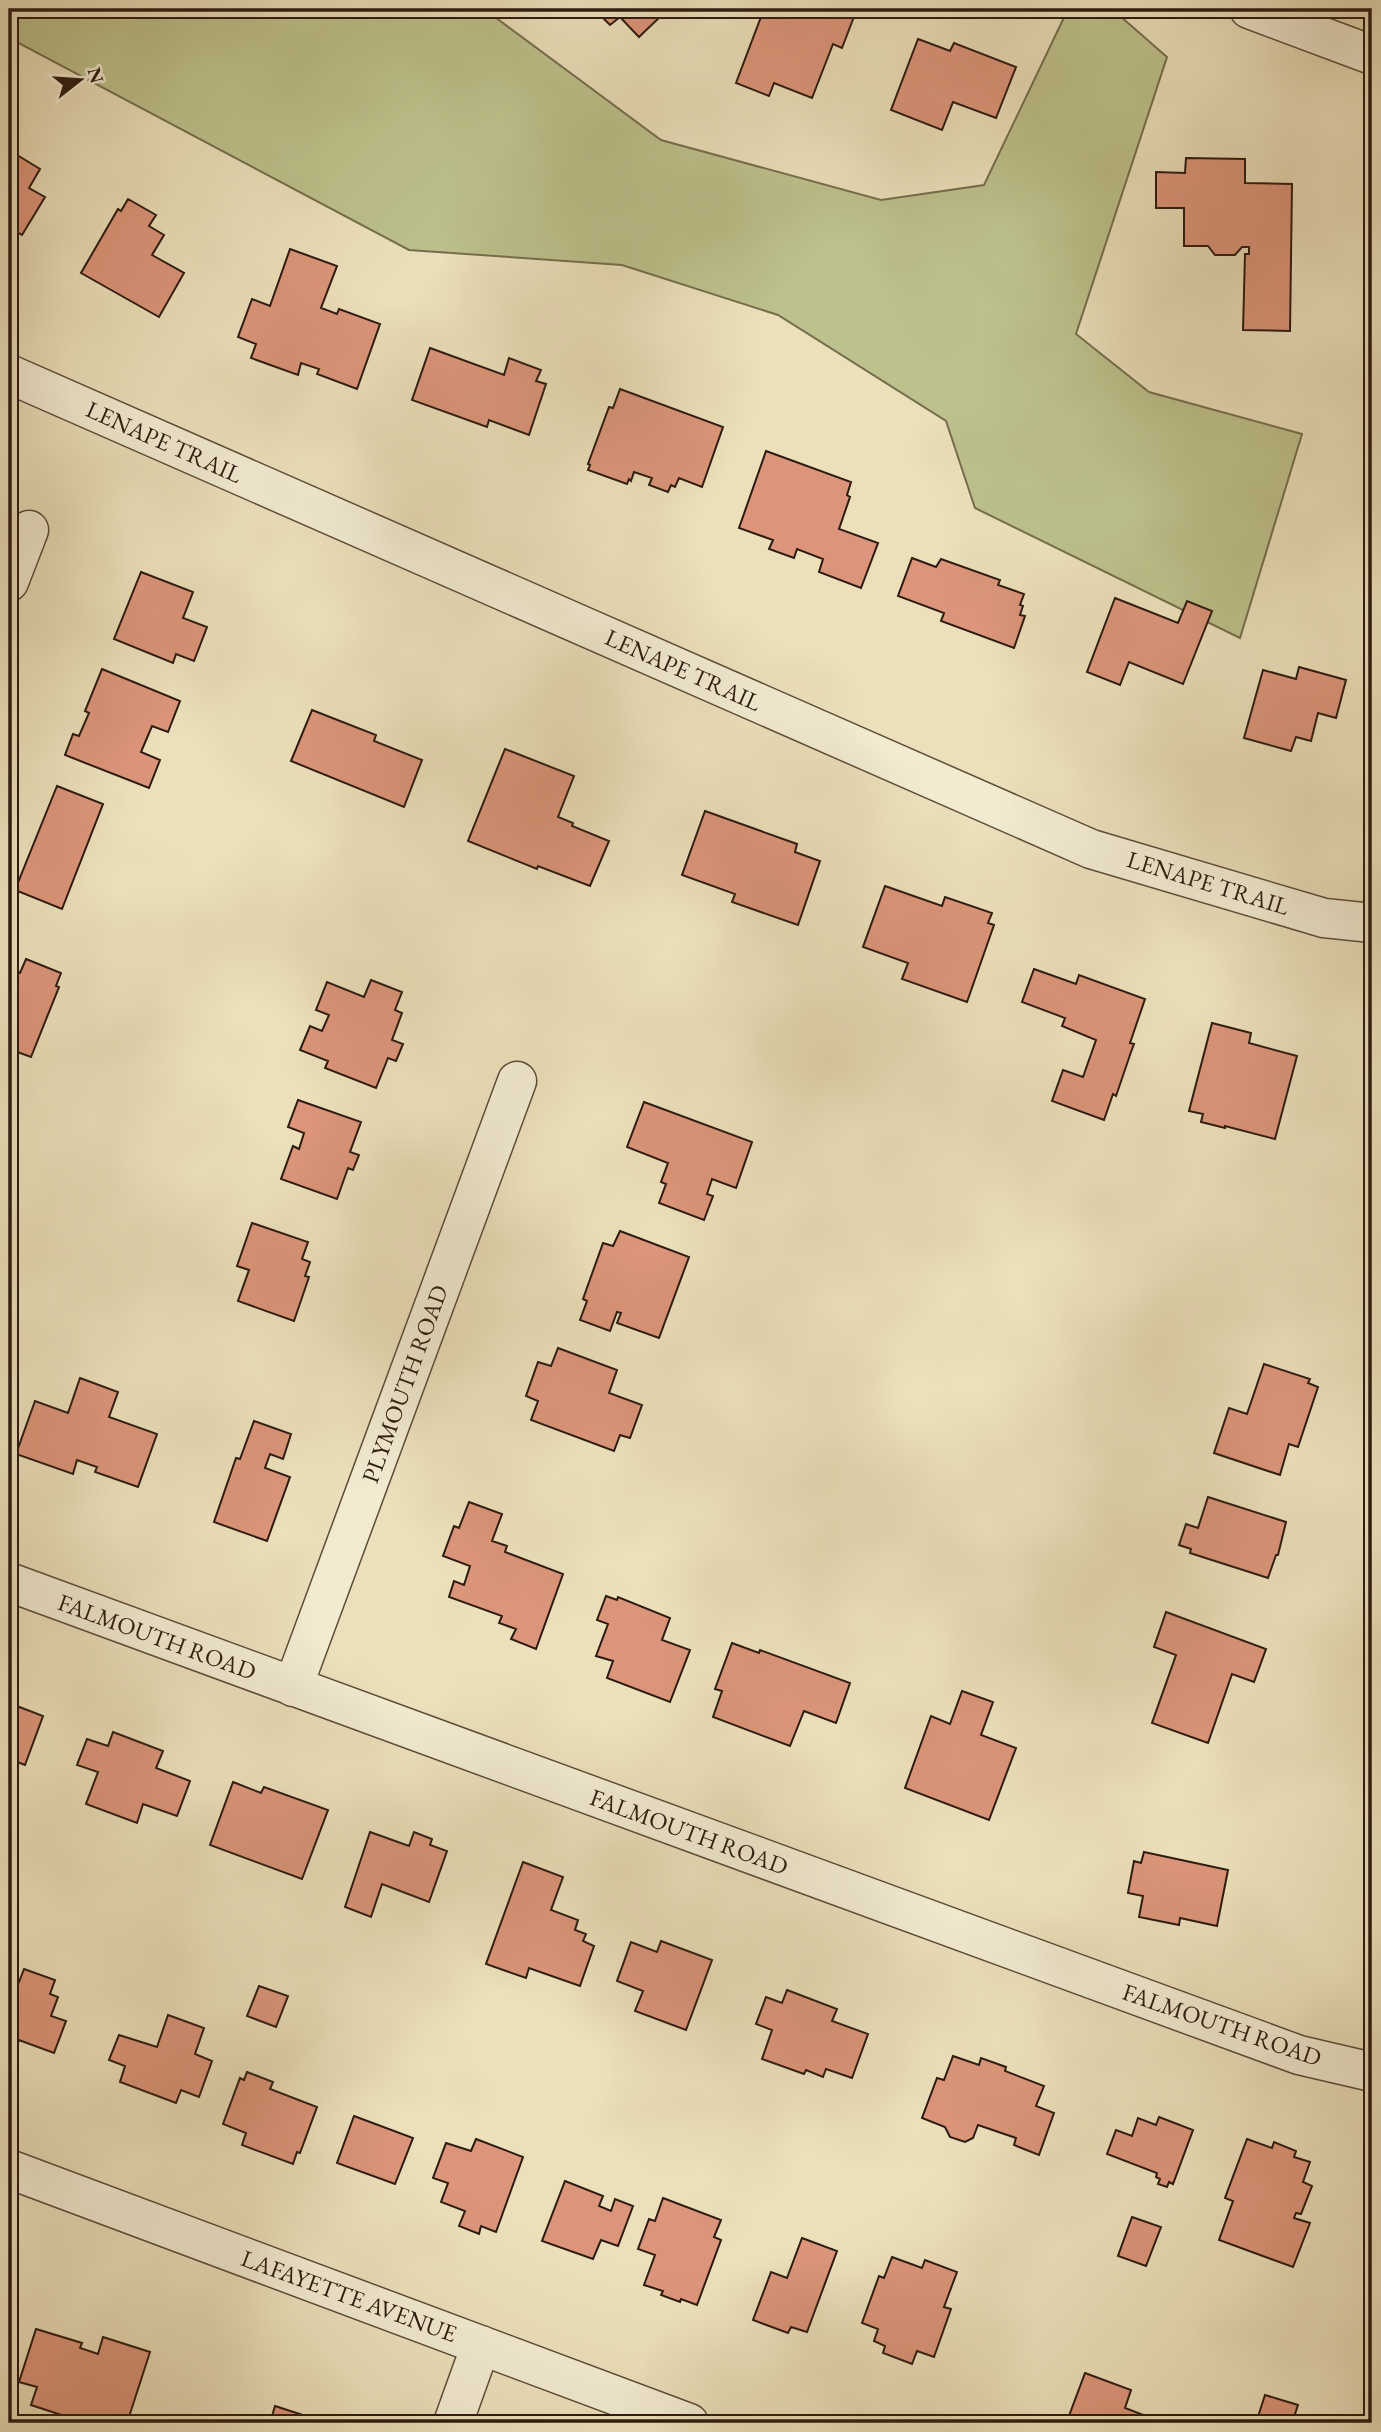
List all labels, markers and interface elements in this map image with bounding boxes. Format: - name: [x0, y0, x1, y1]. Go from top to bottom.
- north arrow: [46, 46, 116, 116]
- text: N: [82, 64, 110, 87]
- street label: LENAPE TRAIL: [81, 393, 247, 490]
- street label: LENAPE TRAIL: [600, 621, 766, 718]
- street label: LENAPE TRAIL: [1123, 843, 1293, 922]
- street label: PLYMOUTH ROAD: [354, 1281, 455, 1487]
- street label: FALMOUTH ROAD: [54, 1586, 260, 1687]
- street label: FALMOUTH ROAD: [586, 1781, 792, 1882]
- street label: FALMOUTH ROAD: [1119, 1976, 1326, 2073]
- street label: LAFAYETTE AVENUE: [237, 2242, 461, 2349]

